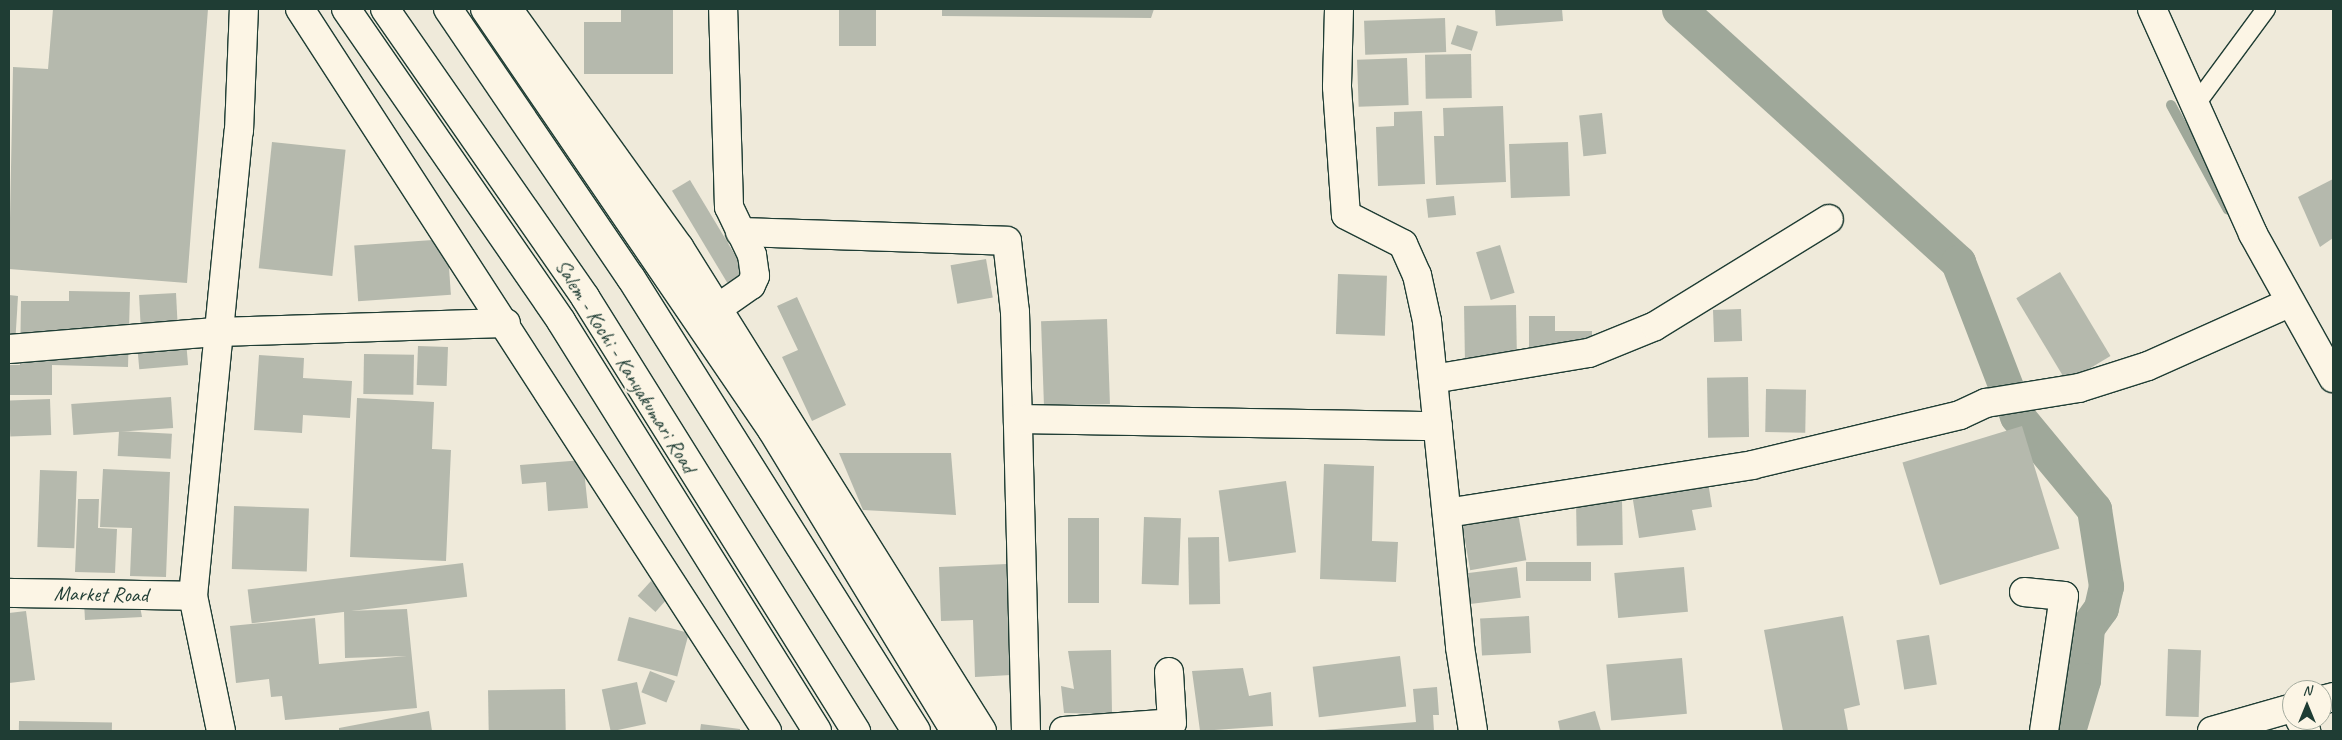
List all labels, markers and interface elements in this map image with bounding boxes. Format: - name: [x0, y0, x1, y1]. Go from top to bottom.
- street label: Salem - Kochi - Kanyakumari Road: [550, 255, 702, 477]
- street label: Market Road: [54, 581, 148, 607]
- north arrow: [2282, 680, 2332, 730]
- text: N: [2303, 682, 2311, 699]

